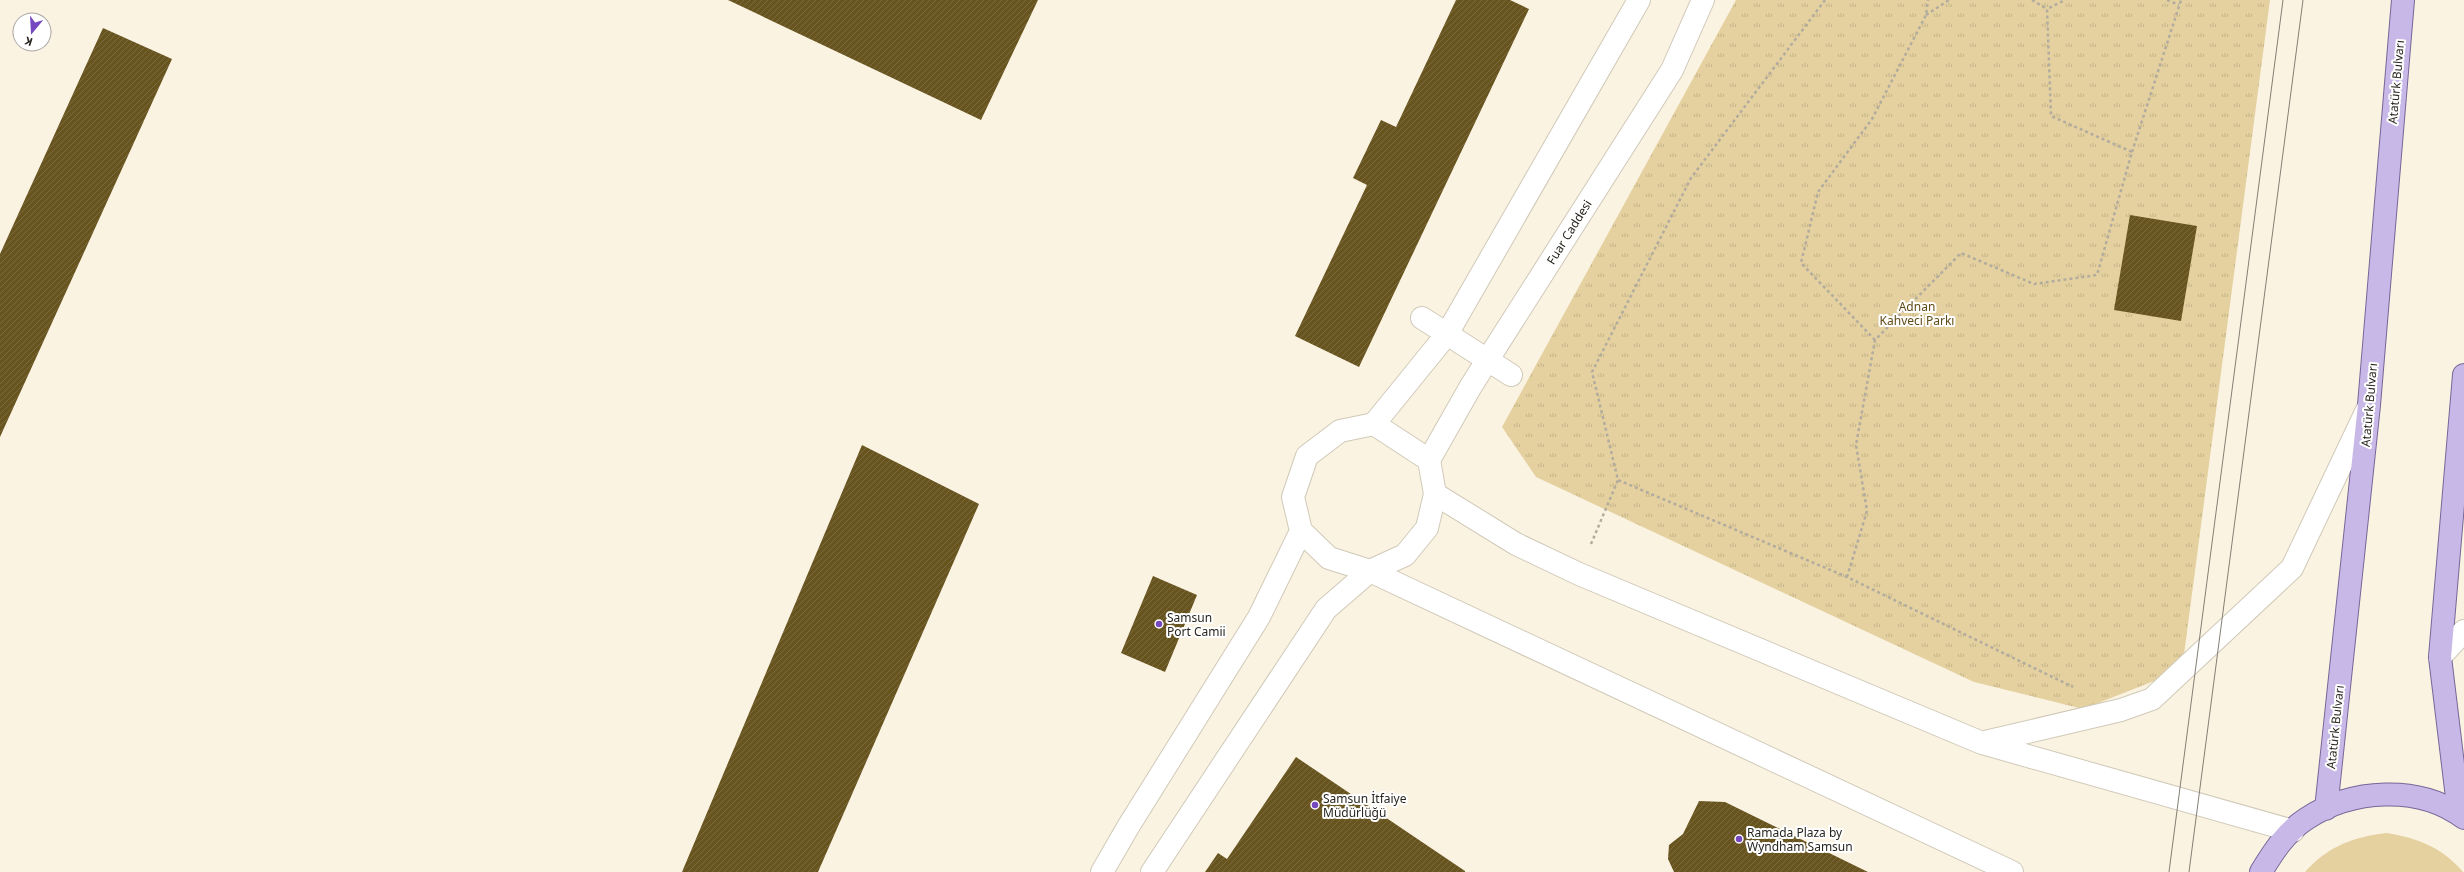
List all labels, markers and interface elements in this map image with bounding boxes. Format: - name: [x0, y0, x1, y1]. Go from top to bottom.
- north arrow: [12, 12, 52, 52]
- text: K: [22, 34, 35, 50]
- street label: Atatürk Bulvarı: [2384, 39, 2408, 125]
- street label: Fuar Caddesi: [1542, 196, 1596, 268]
- park label: Adnan Kahveci Parkı: [1880, 298, 1954, 329]
- street label: Atatürk Bulvarı: [2357, 362, 2381, 448]
- place label: Samsun Port Camii: [1167, 609, 1226, 640]
- marker: Samsun Port Camii: [1154, 619, 1164, 629]
- street label: Atatürk Bulvarı: [2322, 684, 2348, 770]
- place label: Samsun İtfaiye Müdürlüğü: [1323, 790, 1407, 821]
- marker: Samsun İtfaiye Müdürlüğü: [1310, 800, 1320, 810]
- place label: Ramada Plaza by Wyndham Samsun: [1747, 824, 1853, 855]
- marker: Ramada Plaza by Wyndham Samsun: [1734, 834, 1744, 844]

